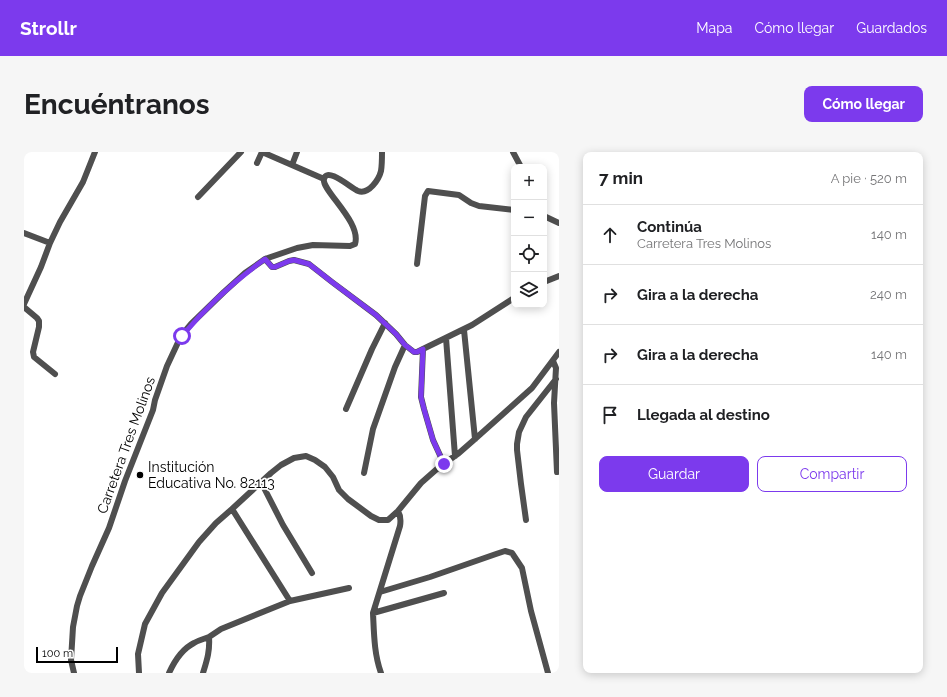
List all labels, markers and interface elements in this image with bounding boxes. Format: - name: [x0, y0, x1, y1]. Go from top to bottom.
- text: Strollr: [20, 17, 77, 39]
- text: Mapa: [696, 20, 732, 36]
- text: Cómo llegar: [754, 20, 834, 36]
- text: Guardados: [856, 20, 927, 36]
- button: Cómo llegar: [804, 86, 923, 122]
- text: Encuéntranos: [24, 88, 210, 121]
- map controls: [511, 164, 547, 308]
- button: +: [511, 164, 547, 200]
- text: 7 min: [599, 168, 643, 188]
- text: A pie · 520 m: [831, 171, 907, 186]
- button: −: [511, 200, 547, 236]
- text: Continúa: [637, 218, 702, 236]
- icon: ahead: [599, 224, 621, 246]
- text: 140 m: [871, 227, 907, 242]
- button: locate: [511, 236, 547, 272]
- text: Carretera Tres Molinos: [637, 236, 771, 251]
- button: layers: [511, 272, 547, 308]
- icon: right: [599, 284, 621, 306]
- text: Gira a la derecha: [637, 286, 758, 304]
- text: 240 m: [870, 287, 907, 302]
- route start: [173, 327, 191, 345]
- icon: right: [599, 344, 621, 366]
- text: Gira a la derecha: [637, 346, 758, 364]
- text: 140 m: [871, 347, 907, 362]
- street label: Carretera Tres Molinos: [94, 374, 158, 516]
- icon: arrive: [599, 404, 621, 426]
- text: Llegada al destino: [637, 406, 770, 424]
- route end: [435, 455, 453, 473]
- button: Guardar: [599, 456, 749, 492]
- button: Compartir: [757, 456, 907, 492]
- place label: Institución Educativa No. 82113: [148, 459, 275, 491]
- marker: Institución Educativa No. 82113: [135, 470, 145, 480]
- scale bar: [36, 645, 118, 664]
- text: 100 m: [42, 647, 73, 660]

